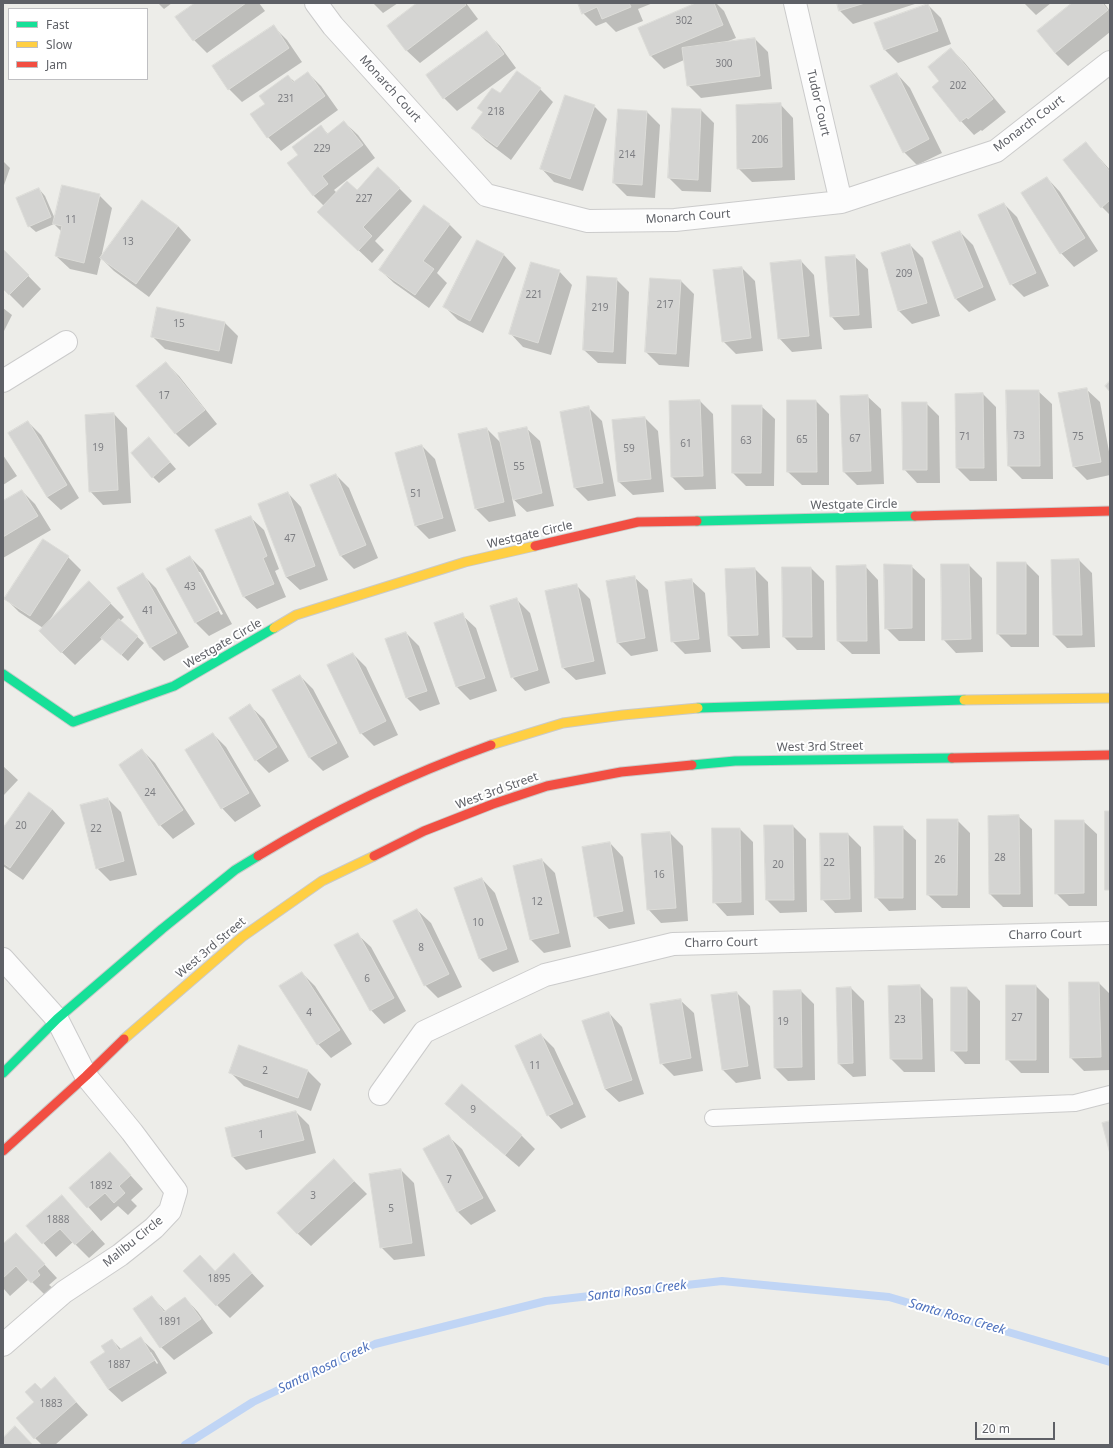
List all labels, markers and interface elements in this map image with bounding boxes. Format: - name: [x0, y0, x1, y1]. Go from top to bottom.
- legend: [8, 8, 148, 80]
- house number: 302: [675, 15, 693, 27]
- text: Fast: [46, 16, 69, 33]
- text: Slow: [46, 36, 72, 53]
- street label: Monarch Court: [356, 53, 424, 125]
- text: Jam: [46, 56, 67, 73]
- house number: 300: [715, 58, 733, 70]
- street label: Tudor Court: [803, 68, 833, 138]
- house number: 202: [949, 80, 967, 92]
- house number: 231: [277, 93, 295, 105]
- street label: Monarch Court: [991, 93, 1067, 155]
- house number: 218: [487, 106, 505, 118]
- house number: 206: [751, 134, 769, 146]
- house number: 229: [313, 143, 331, 155]
- house number: 214: [618, 149, 636, 161]
- house number: 227: [355, 193, 373, 205]
- street label: Monarch Court: [645, 207, 731, 227]
- house number: 11: [65, 214, 77, 226]
- house number: 13: [122, 236, 134, 248]
- house number: 209: [895, 268, 913, 280]
- house number: 221: [525, 289, 543, 301]
- house number: 217: [656, 299, 674, 311]
- house number: 219: [591, 302, 609, 314]
- house number: 15: [173, 318, 185, 330]
- house number: 17: [158, 390, 170, 402]
- house number: 73: [1013, 430, 1025, 442]
- house number: 71: [959, 431, 971, 443]
- house number: 75: [1072, 431, 1084, 443]
- house number: 67: [849, 433, 861, 445]
- house number: 65: [796, 434, 808, 446]
- house number: 63: [740, 435, 752, 447]
- house number: 61: [680, 438, 692, 450]
- house number: 19: [92, 442, 104, 454]
- house number: 59: [623, 443, 635, 455]
- house number: 55: [513, 461, 525, 473]
- house number: 51: [410, 488, 422, 500]
- street label: Westgate Circle: [810, 497, 898, 513]
- street label: Westgate Circle: [486, 518, 574, 552]
- house number: 47: [284, 533, 296, 545]
- house number: 43: [184, 581, 196, 593]
- house number: 41: [142, 605, 154, 617]
- street label: Westgate Circle: [182, 616, 264, 672]
- street label: West 3rd Street: [777, 739, 863, 755]
- street label: West 3rd Street: [454, 769, 540, 813]
- house number: 24: [144, 787, 156, 799]
- house number: 20: [15, 820, 27, 832]
- house number: 22: [90, 823, 102, 835]
- house number: 28: [994, 852, 1006, 864]
- house number: 26: [934, 854, 946, 866]
- house number: 22: [823, 857, 835, 869]
- house number: 20: [772, 859, 784, 871]
- house number: 16: [653, 869, 665, 881]
- house number: 12: [531, 896, 543, 908]
- street label: West 3rd Street: [173, 915, 249, 981]
- house number: 10: [472, 917, 484, 929]
- street label: Charro Court: [1008, 927, 1082, 943]
- street label: Charro Court: [684, 935, 758, 951]
- house number: 8: [418, 942, 424, 954]
- house number: 6: [364, 973, 370, 985]
- house number: 4: [306, 1007, 312, 1019]
- house number: 27: [1011, 1012, 1023, 1024]
- house number: 23: [894, 1014, 906, 1026]
- house number: 19: [777, 1016, 789, 1028]
- house number: 11: [529, 1060, 541, 1072]
- house number: 2: [262, 1065, 268, 1077]
- house number: 9: [470, 1104, 476, 1116]
- house number: 1: [258, 1129, 264, 1141]
- house number: 7: [446, 1174, 452, 1186]
- house number: 1892: [90, 1180, 112, 1192]
- house number: 3: [310, 1190, 316, 1202]
- house number: 5: [388, 1203, 394, 1215]
- house number: 1888: [47, 1214, 69, 1226]
- street label: Malibu Circle: [100, 1214, 166, 1270]
- house number: 1895: [208, 1273, 230, 1285]
- water label: Santa Rosa Creek: [587, 1277, 687, 1305]
- water label: Santa Rosa Creek: [907, 1296, 1007, 1338]
- house number: 1891: [159, 1316, 181, 1328]
- water label: Santa Rosa Creek: [276, 1339, 372, 1397]
- house number: 1887: [108, 1359, 130, 1371]
- house number: 1883: [40, 1398, 62, 1410]
- scale bar: [977, 1414, 1057, 1440]
- text: 20 m: [982, 1420, 1010, 1437]

